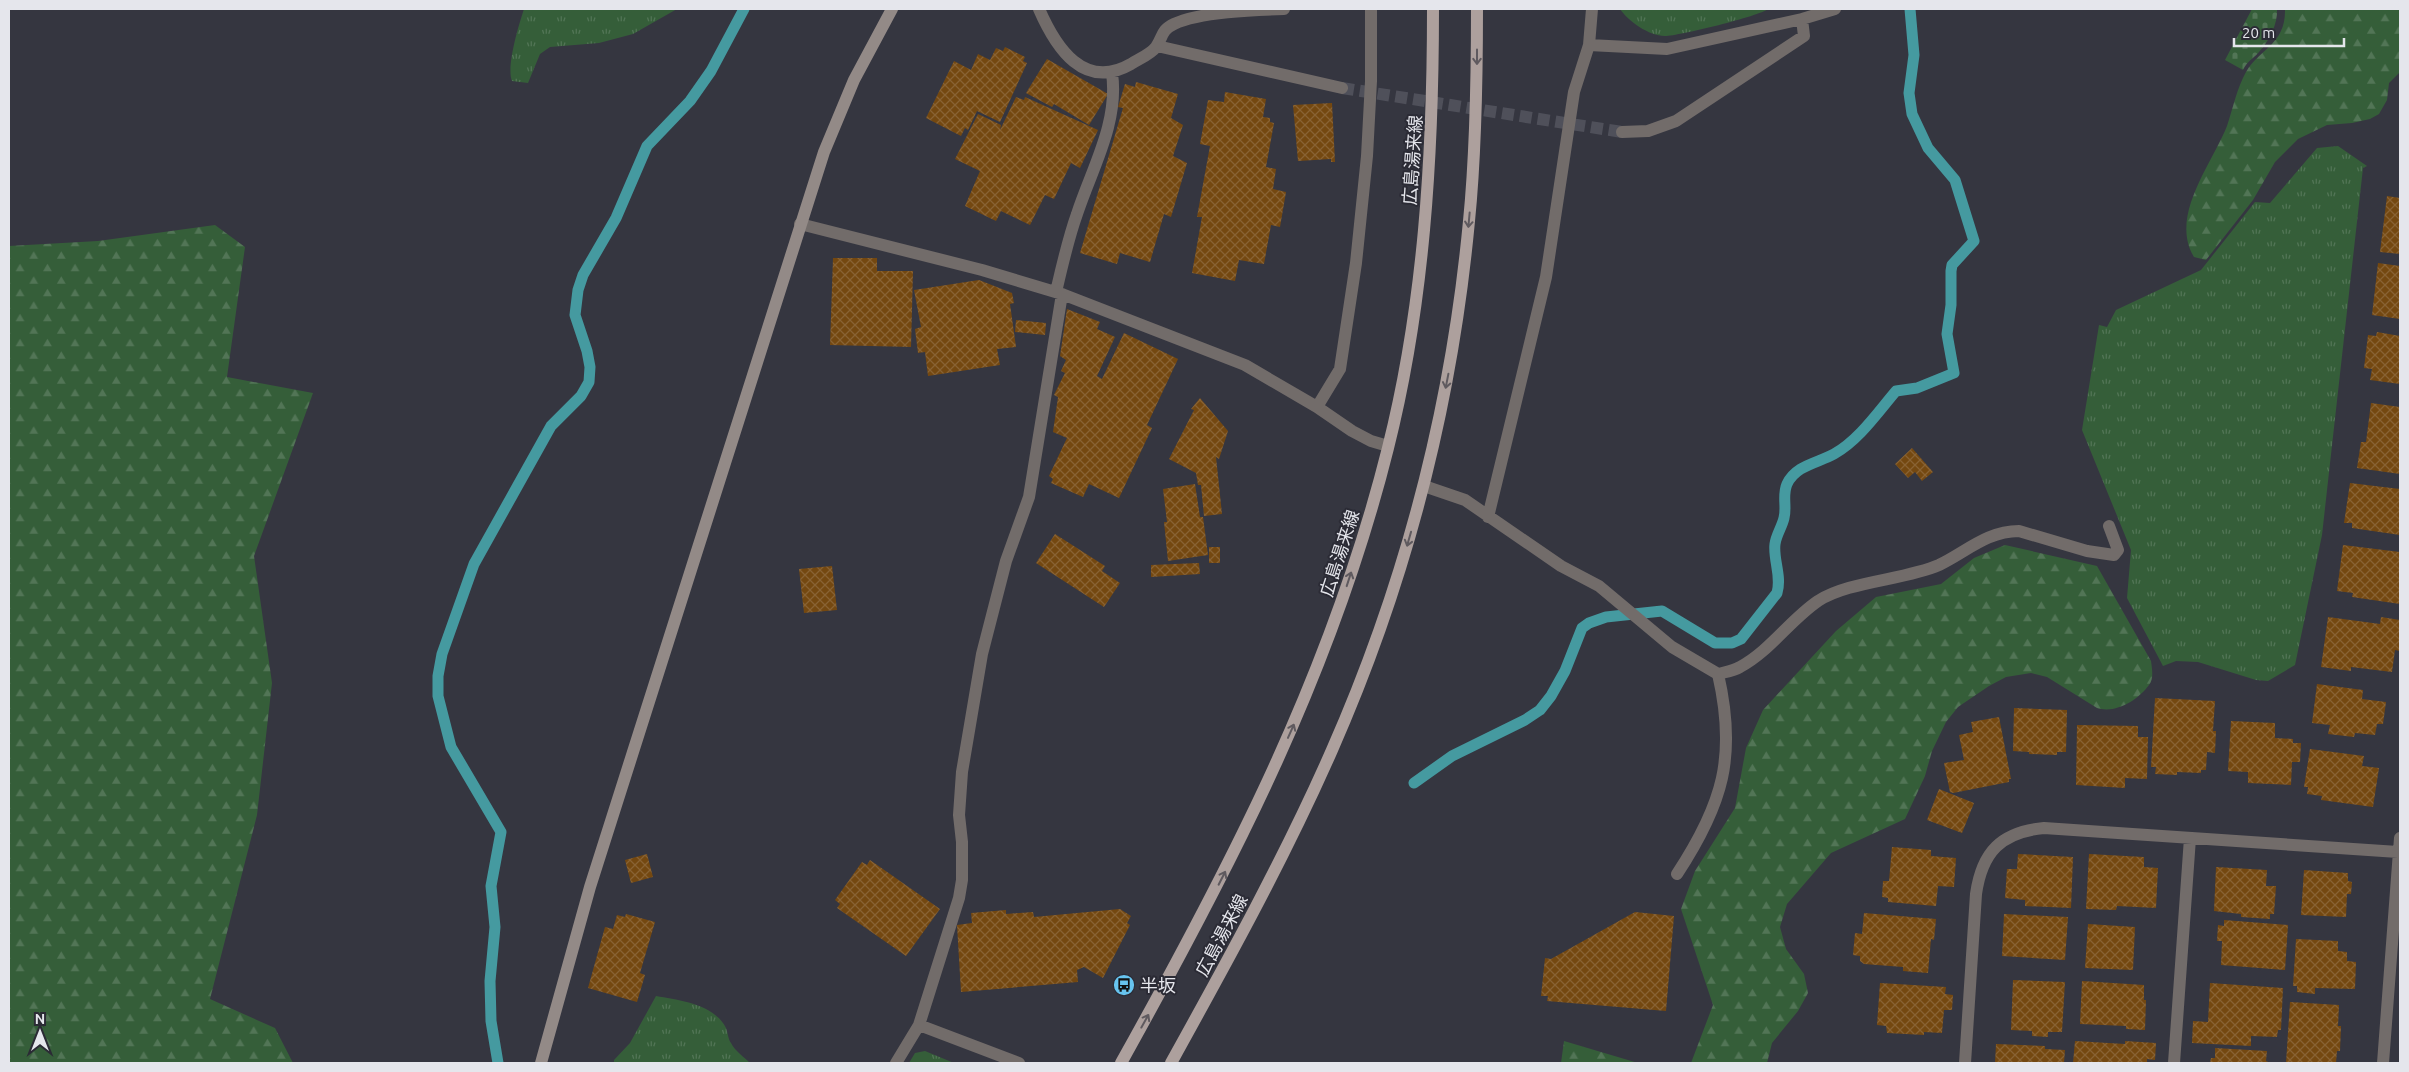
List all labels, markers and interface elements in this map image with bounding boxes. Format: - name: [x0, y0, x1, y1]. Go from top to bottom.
- scale bar: [2234, 15, 2344, 47]
- text: 20 m: [2242, 24, 2275, 41]
- one-way arrow: [1472, 49, 1482, 65]
- street label: 広島湯来線: [1399, 114, 1425, 206]
- one-way arrow: [1464, 211, 1474, 227]
- one-way arrow: [1441, 372, 1451, 388]
- street label: 広島湯来線: [1316, 507, 1362, 599]
- one-way arrow: [1403, 530, 1413, 546]
- one-way arrow: [1345, 572, 1354, 587]
- one-way arrow: [1287, 724, 1297, 739]
- one-way arrow: [1217, 870, 1227, 885]
- street label: 広島湯来線: [1191, 891, 1251, 979]
- bus stop icon: 半坂: [1112, 973, 1136, 997]
- place label: 半坂: [1140, 975, 1176, 995]
- north arrow: [15, 1007, 65, 1057]
- text: N: [35, 1011, 45, 1027]
- one-way arrow: [1140, 1014, 1150, 1028]

